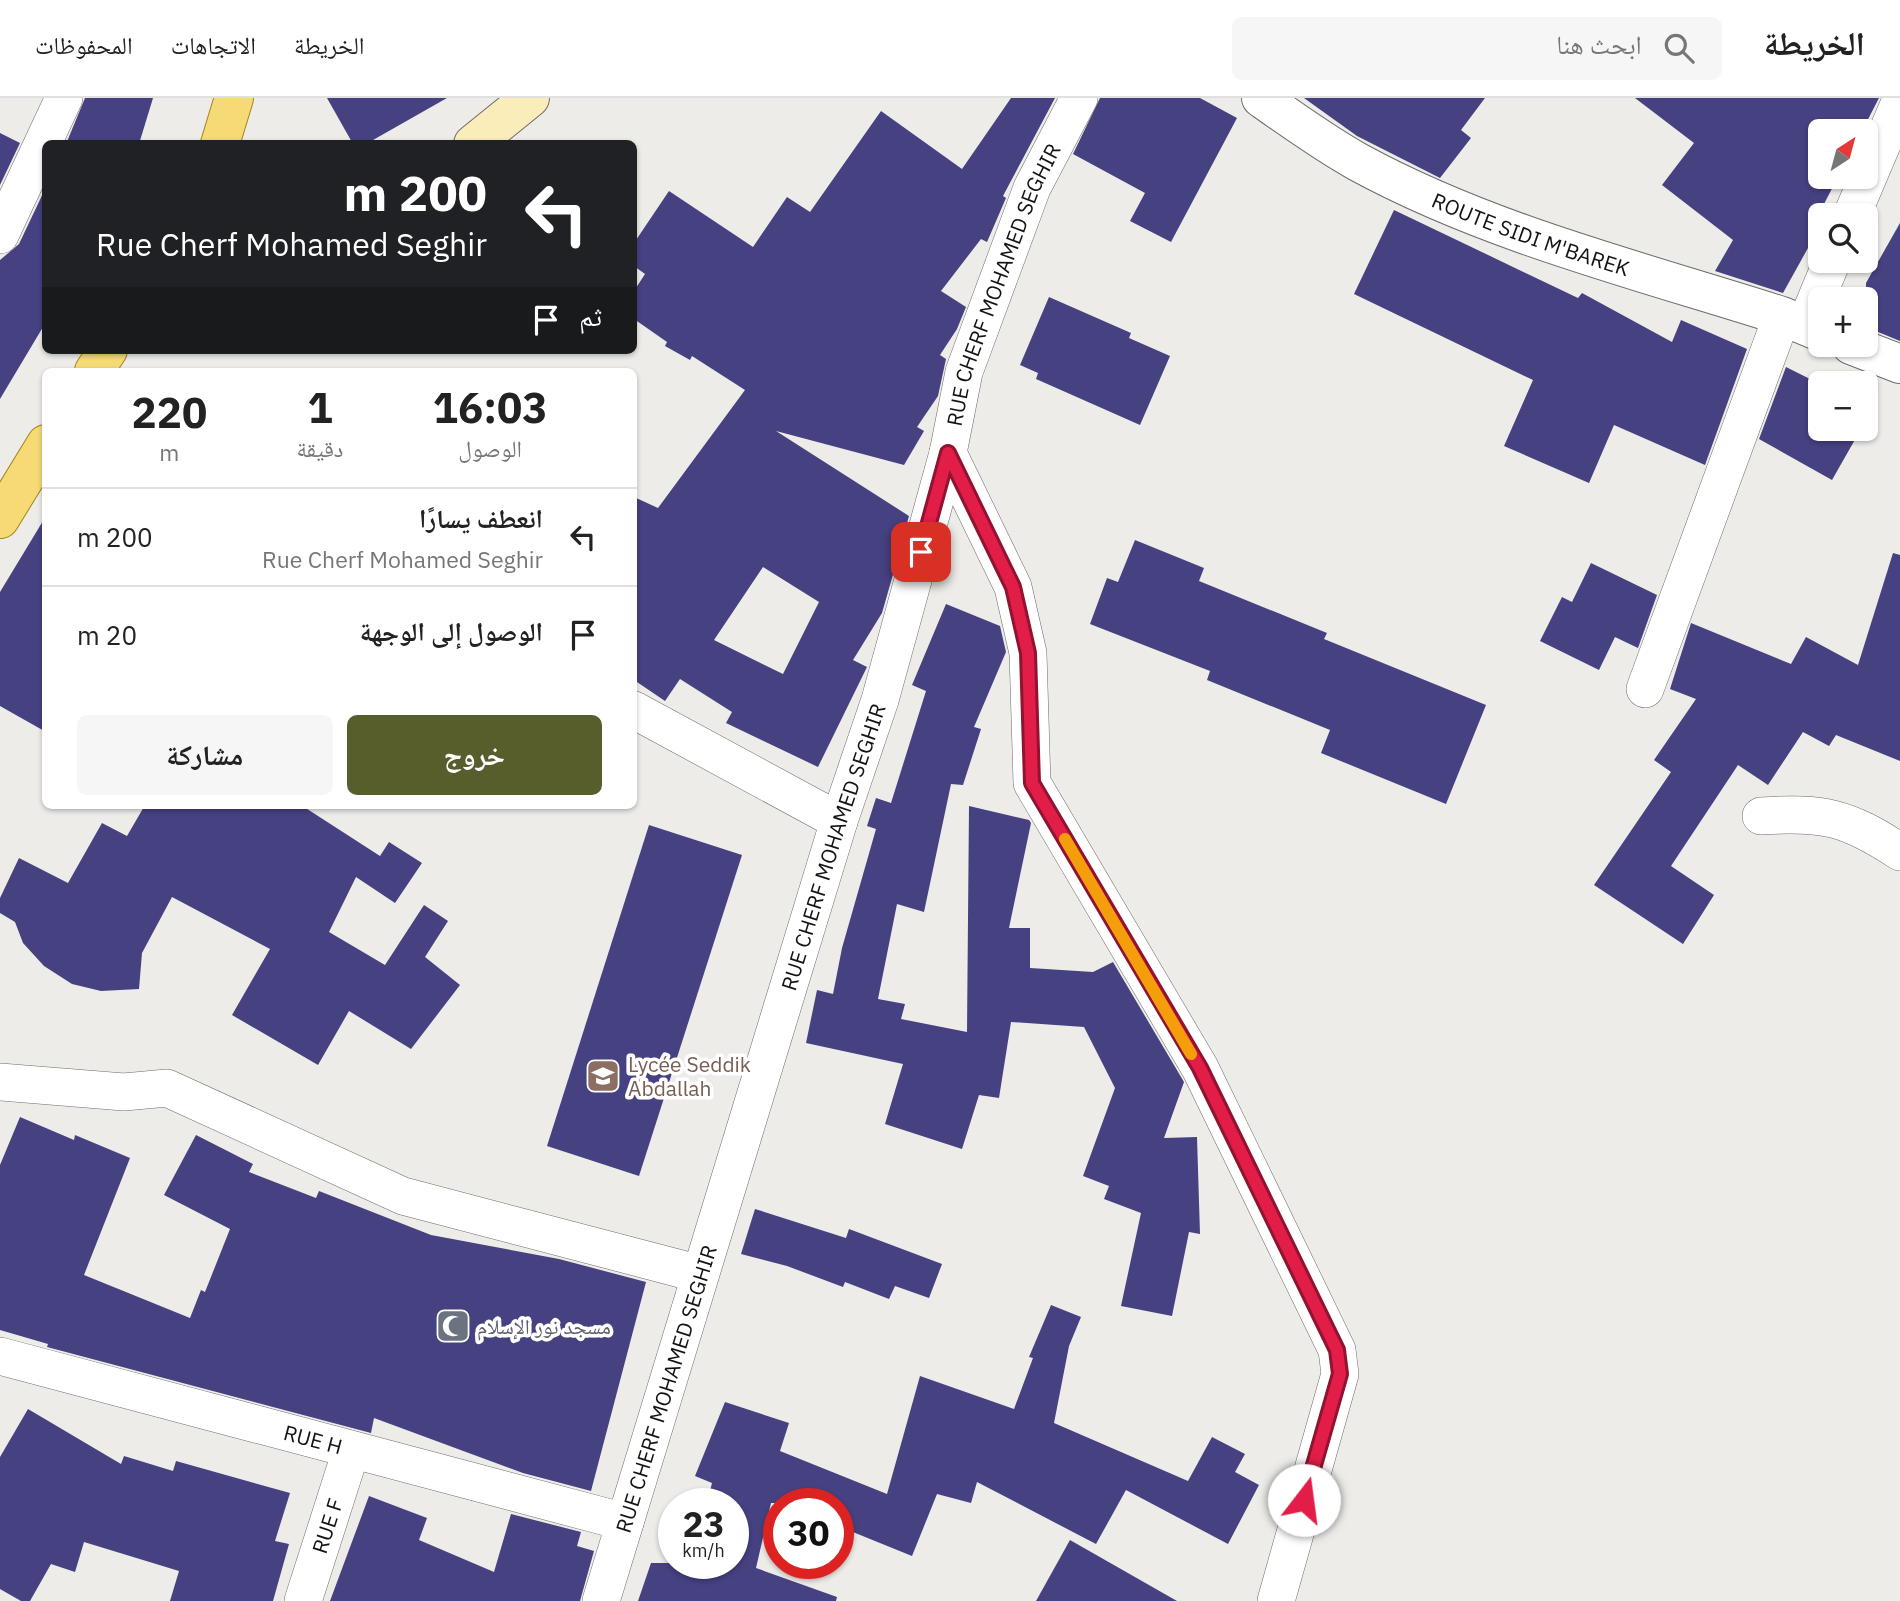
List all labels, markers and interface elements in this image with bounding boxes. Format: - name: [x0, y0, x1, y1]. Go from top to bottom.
- search box: [1232, 17, 1722, 80]
- text: الخريطة: [1764, 21, 1865, 64]
- text: ابحث هنا: [1556, 27, 1642, 61]
- text: المحفوظات: [35, 29, 133, 61]
- text: الاتجاهات: [171, 29, 256, 61]
- text: الخريطة: [294, 29, 365, 61]
- icon: search: [1660, 29, 1698, 67]
- north arrow: [1808, 119, 1878, 189]
- map controls: [1808, 119, 1878, 441]
- street label: RUE CHERF MOHAMED SEGHIR: [940, 138, 1067, 428]
- text: 200 m: [343, 161, 487, 224]
- icon: left: [511, 168, 602, 259]
- street label: ROUTE SIDI M'BAREK: [1428, 186, 1633, 282]
- button: search: [1808, 203, 1878, 273]
- text: Rue Cherf Mohamed Seghir: [96, 223, 487, 265]
- button: +: [1808, 287, 1878, 357]
- text: ثم: [579, 299, 602, 333]
- icon: arrive: [527, 301, 565, 339]
- button: −: [1808, 371, 1878, 441]
- text: 1: [307, 380, 333, 435]
- text: 16:03: [433, 380, 548, 435]
- text: 220: [132, 385, 207, 440]
- text: دقيقة: [297, 433, 343, 463]
- text: الوصول: [458, 433, 522, 463]
- text: m: [159, 437, 179, 467]
- text: انعطف يسارًا: [419, 501, 543, 535]
- icon: left: [564, 518, 602, 556]
- text: 200 m: [77, 520, 153, 554]
- pin: [891, 522, 951, 582]
- icon: arrive: [902, 533, 940, 571]
- text: Rue Cherf Mohamed Seghir: [262, 544, 543, 574]
- text: الوصول إلى الوجهة: [360, 614, 543, 648]
- icon: arrive: [564, 616, 602, 654]
- text: 20 m: [77, 618, 137, 652]
- street label: RUE CHERF MOHAMED SEGHIR: [774, 700, 892, 994]
- button: مشاركة: [77, 715, 333, 795]
- button: خروج: [347, 715, 602, 795]
- place label: Lycée Seddik Abdallah: [628, 1050, 751, 1102]
- school or university icon: Lycée Seddik Abdallah: [584, 1057, 622, 1095]
- street label: RUE CHERF MOHAMED SEGHIR: [609, 1241, 723, 1536]
- mosque icon: مسجد نور الإسلام: [434, 1307, 472, 1345]
- place label: مسجد نور الإسلام: [477, 1312, 611, 1341]
- street label: RUE H: [281, 1418, 346, 1460]
- position arrow: [1267, 1463, 1341, 1537]
- speed limit sign: 30: [763, 1488, 854, 1579]
- street label: RUE F: [305, 1495, 349, 1557]
- text: 23: [682, 1501, 725, 1547]
- text: km/h: [682, 1539, 725, 1562]

